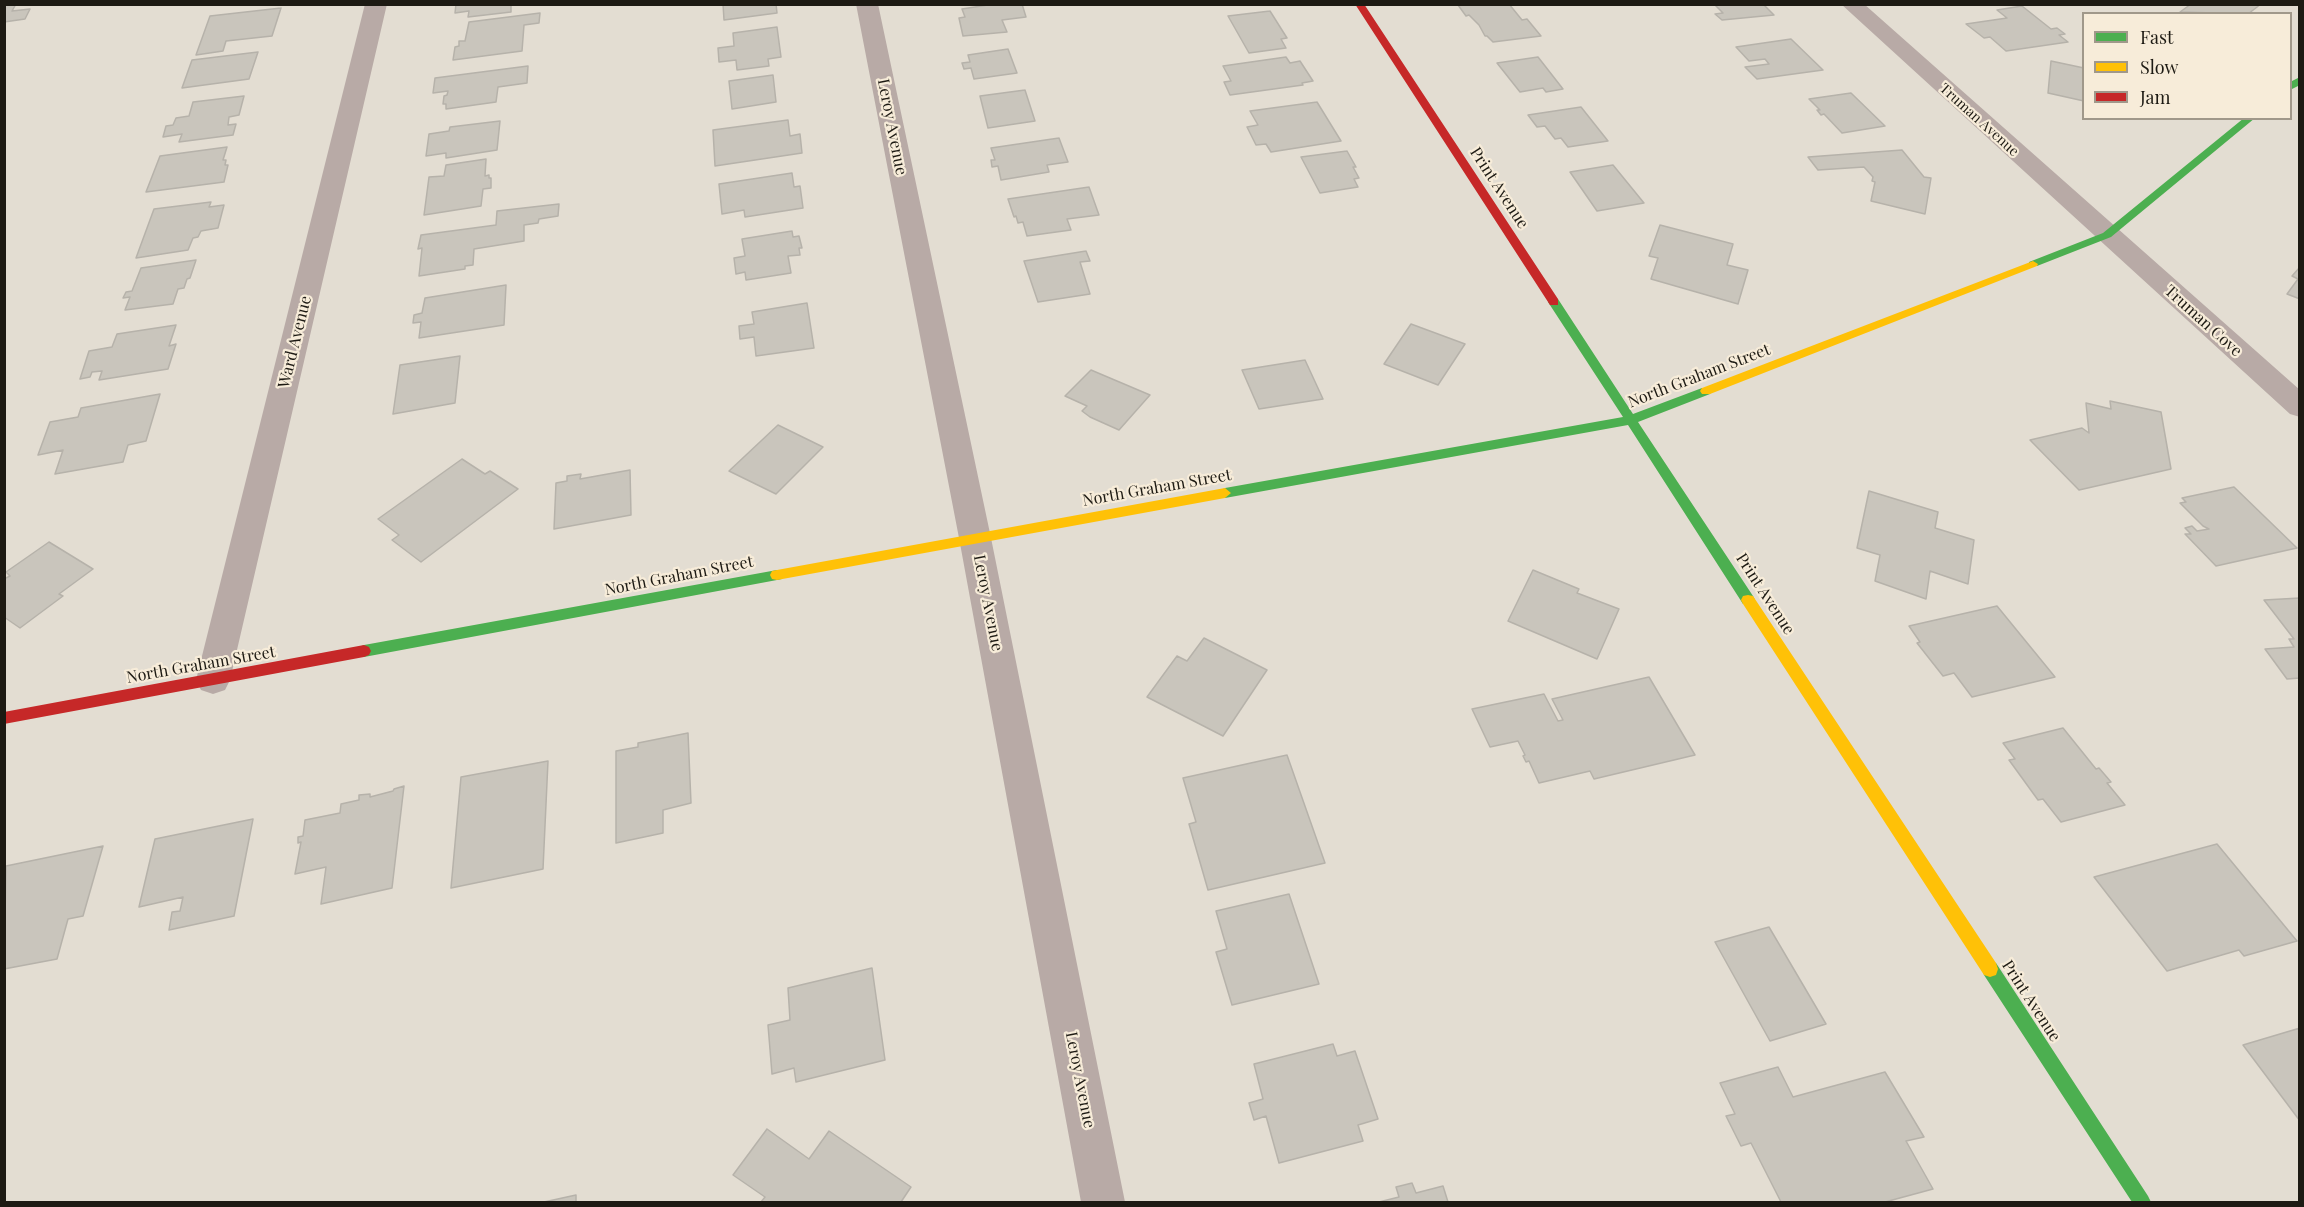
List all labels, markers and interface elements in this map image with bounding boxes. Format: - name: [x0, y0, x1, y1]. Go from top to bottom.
- legend: [2082, 12, 2292, 120]
- text: Fast: [2140, 25, 2173, 49]
- text: Slow: [2140, 55, 2178, 79]
- street label: Leroy Avenue: [873, 77, 911, 177]
- street label: Truman Avenue: [1936, 80, 2022, 160]
- text: Jam: [2140, 85, 2170, 109]
- street label: Print Avenue: [1466, 144, 1532, 232]
- street label: Truman Cove: [2160, 281, 2246, 361]
- street label: Ward Avenue: [274, 294, 316, 390]
- street label: North Graham Street: [1625, 340, 1773, 412]
- street label: North Graham Street: [1081, 465, 1233, 511]
- street label: Print Avenue: [1732, 550, 1798, 638]
- street label: North Graham Street: [603, 552, 755, 600]
- street label: Leroy Avenue: [969, 553, 1007, 653]
- street label: North Graham Street: [125, 642, 277, 688]
- street label: Print Avenue: [1998, 957, 2064, 1045]
- street label: Leroy Avenue: [1061, 1030, 1099, 1130]

